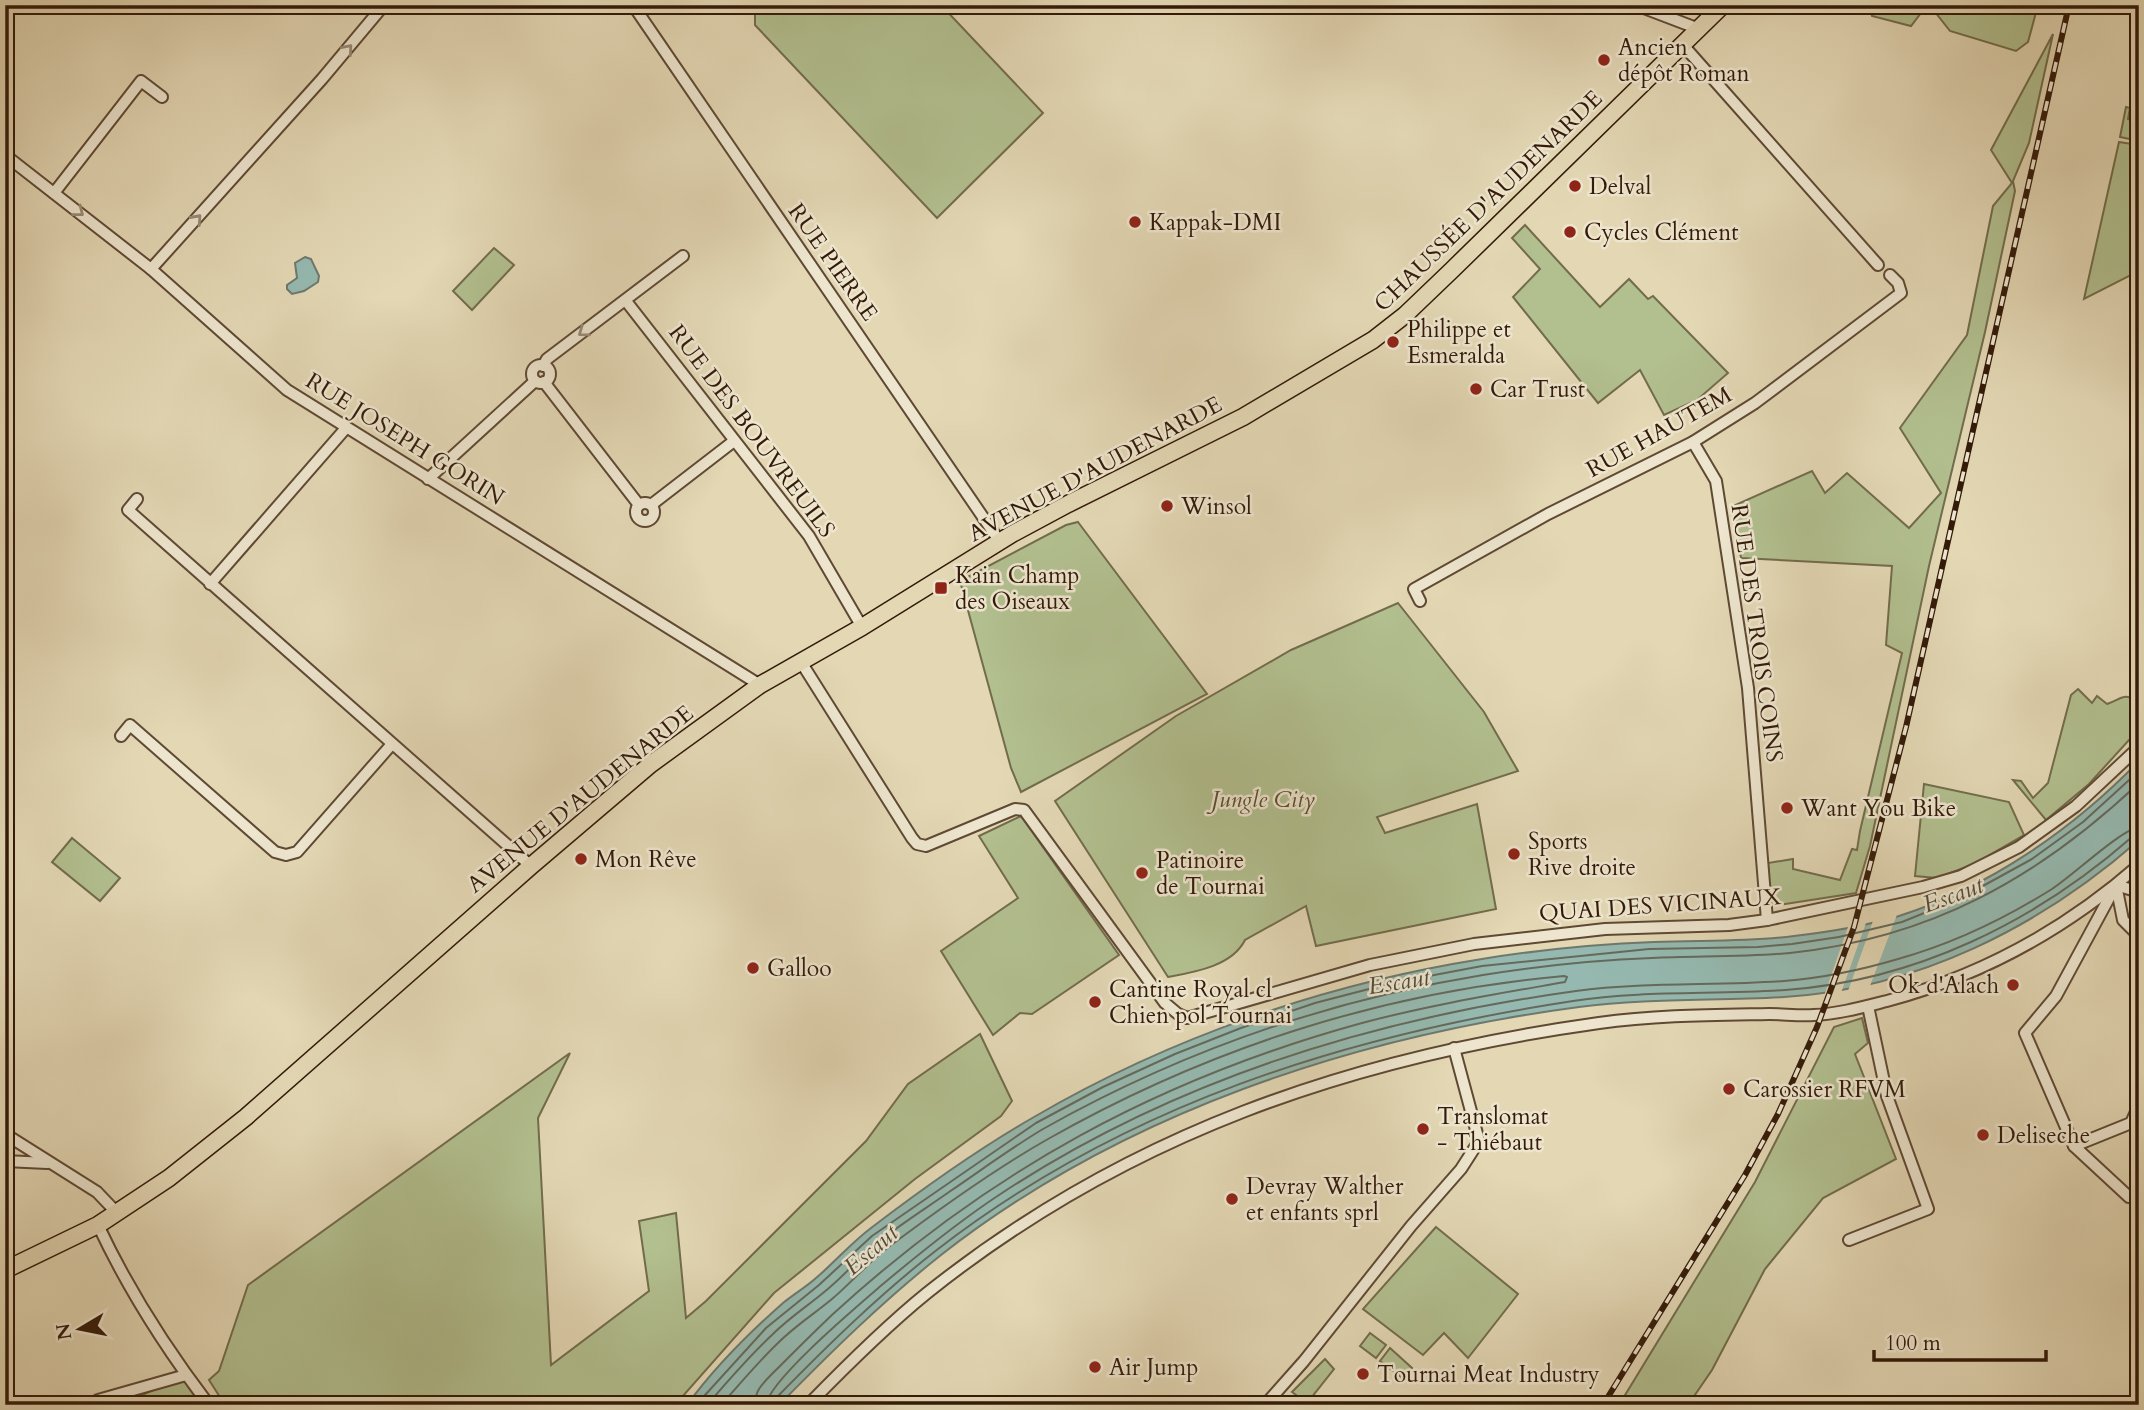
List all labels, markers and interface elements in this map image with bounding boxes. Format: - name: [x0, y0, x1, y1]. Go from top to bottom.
- place label: Ancien dépôt Roman: [1618, 32, 1750, 89]
- one-way arrow: [340, 44, 352, 57]
- marker: Ancien dépôt Roman: [1596, 52, 1612, 68]
- street label: CHAUSSÉE D'AUDENARDE: [1367, 83, 1609, 319]
- place label: Delval: [1589, 171, 1652, 202]
- marker: Delval: [1567, 178, 1583, 194]
- street label: RUE PIERRE: [781, 197, 885, 327]
- one-way arrow: [70, 204, 83, 216]
- place label: Kappak-DMI: [1149, 207, 1281, 238]
- one-way arrow: [188, 214, 201, 227]
- marker: Kappak-DMI: [1127, 214, 1143, 230]
- place label: Cycles Clément: [1584, 217, 1739, 248]
- marker: Cycles Clément: [1562, 224, 1578, 240]
- place label: Philippe et Esmeralda: [1407, 314, 1511, 371]
- street label: RUE DES BOUVREUILS: [662, 318, 842, 544]
- one-way arrow: [578, 324, 591, 337]
- marker: Philippe et Esmeralda: [1385, 334, 1401, 350]
- street label: RUE JOSEPH GORIN: [300, 365, 511, 513]
- place label: Car Trust: [1490, 374, 1585, 405]
- street label: RUE HAUTEM: [1581, 379, 1738, 485]
- marker: Car Trust: [1468, 381, 1484, 397]
- street label: AVENUE D'AUDENARDE: [963, 389, 1227, 549]
- place label: Winsol: [1180, 491, 1252, 522]
- marker: Winsol: [1159, 498, 1175, 514]
- street label: RUE DES TROIS COINS: [1724, 502, 1790, 764]
- place label: Kain Champ des Oiseaux: [955, 560, 1080, 617]
- marker: Kain Champ des Oiseaux: [933, 580, 949, 596]
- street label: AVENUE D'AUDENARDE: [460, 698, 700, 900]
- park label: Jungle City: [1206, 784, 1315, 815]
- place label: Want You Bike: [1800, 793, 1956, 824]
- marker: Want You Bike: [1779, 800, 1795, 816]
- place label: Sports Rive droite: [1528, 826, 1636, 883]
- place label: Mon Rêve: [595, 844, 697, 875]
- place label: Patinoire de Tournai: [1156, 845, 1265, 902]
- marker: Sports Rive droite: [1506, 846, 1522, 862]
- marker: Mon Rêve: [573, 851, 589, 867]
- marker: Patinoire de Tournai: [1134, 865, 1150, 881]
- water label: Escaut: [1918, 868, 1989, 921]
- street label: QUAI DES VICINAUX: [1538, 881, 1783, 929]
- place label: Galloo: [767, 953, 832, 984]
- marker: Galloo: [745, 960, 761, 976]
- water label: Escaut: [1366, 961, 1433, 1003]
- place label: Ok d'Alach: [1888, 970, 1999, 1001]
- place label: Cantine Royal cl Chien pol Tournai: [1109, 974, 1292, 1031]
- marker: Ok d'Alach: [2005, 977, 2021, 993]
- marker: Cantine Royal cl Chien pol Tournai: [1087, 994, 1103, 1010]
- place label: Carossier RFVM: [1743, 1074, 1906, 1105]
- marker: Carossier RFVM: [1721, 1081, 1737, 1097]
- place label: Translomat - Thiébaut: [1437, 1101, 1548, 1158]
- place label: Deliseche: [1997, 1120, 2090, 1151]
- marker: Translomat - Thiébaut: [1415, 1121, 1431, 1137]
- marker: Deliseche: [1975, 1127, 1991, 1143]
- place label: Devray Walther et enfants sprl: [1246, 1171, 1404, 1228]
- marker: Devray Walther et enfants sprl: [1224, 1191, 1240, 1207]
- water label: Escaut: [837, 1216, 906, 1283]
- north arrow: [46, 1294, 116, 1364]
- scale bar: [1874, 1319, 2046, 1363]
- text: N: [50, 1321, 78, 1342]
- text: 100 m: [1885, 1329, 1941, 1358]
- place label: Air Jump: [1109, 1352, 1199, 1383]
- marker: Air Jump: [1087, 1359, 1103, 1375]
- place label: Tournai Meat Industry: [1377, 1359, 1600, 1390]
- marker: Tournai Meat Industry: [1355, 1366, 1371, 1382]

